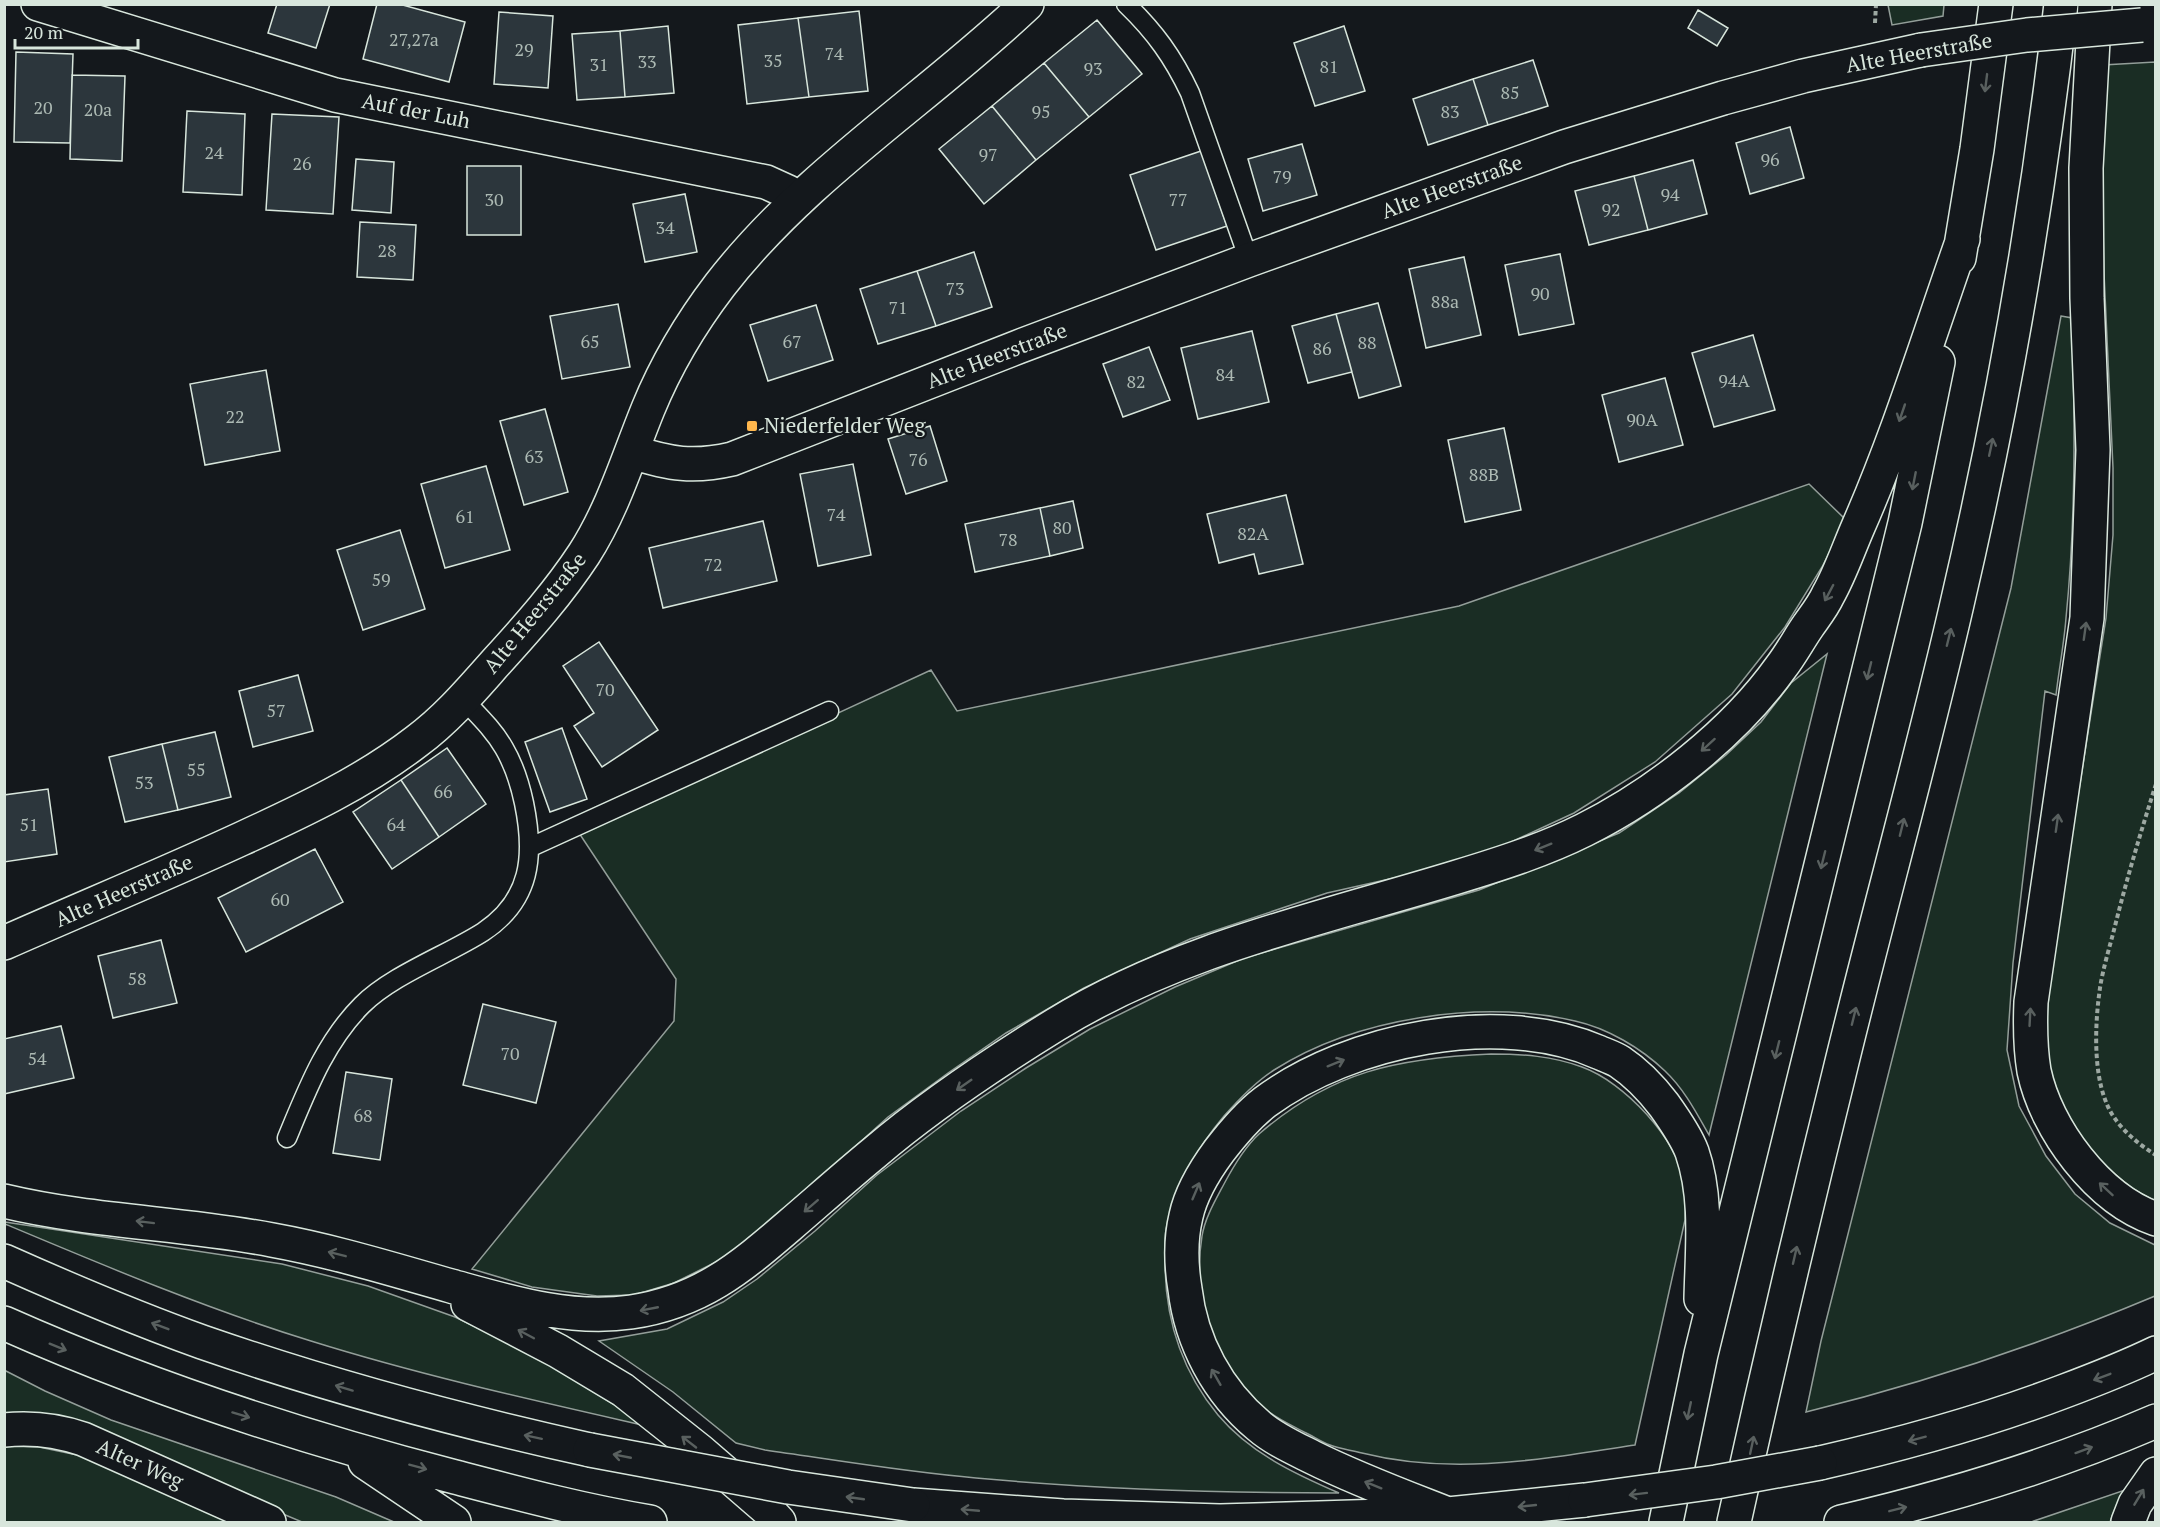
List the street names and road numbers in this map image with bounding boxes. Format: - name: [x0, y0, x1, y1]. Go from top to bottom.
- street label: Alte Heerstraße: [1843, 25, 1994, 79]
- street label: Auf der Luh: [360, 86, 473, 134]
- street label: Alte Heerstraße: [1377, 148, 1526, 225]
- street label: Alte Heerstraße: [922, 315, 1071, 395]
- street label: Alte Heerstraße: [477, 546, 592, 679]
- street label: Alte Heerstraße: [50, 847, 197, 933]
- street label: Alter Weg: [93, 1432, 189, 1495]

